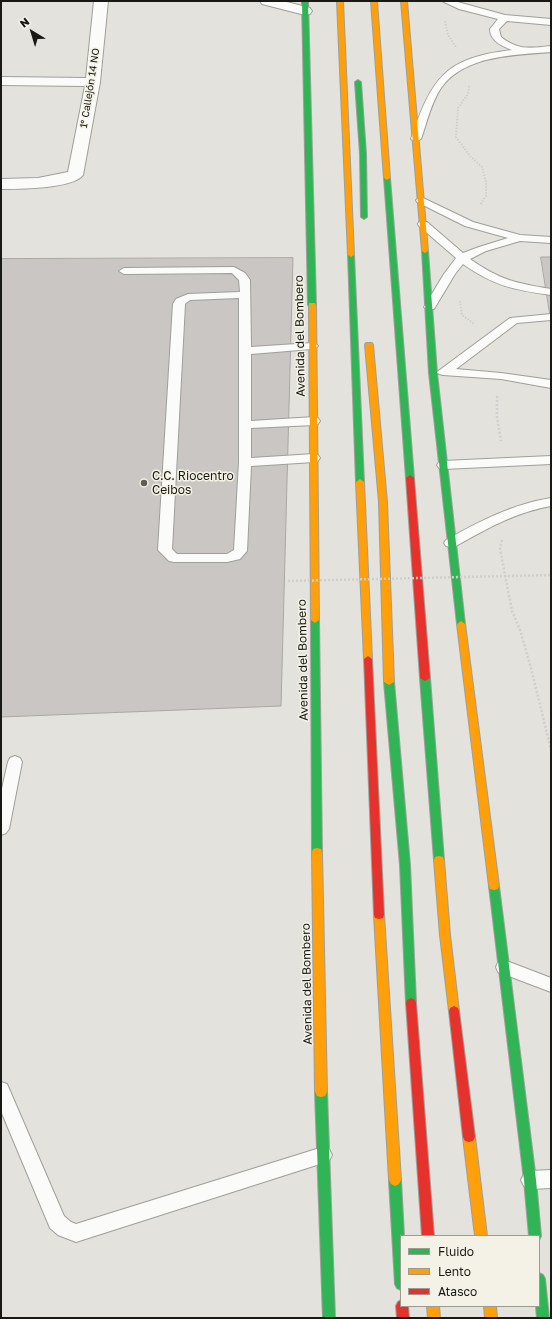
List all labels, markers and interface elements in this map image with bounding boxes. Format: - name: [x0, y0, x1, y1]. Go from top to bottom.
- north arrow: [12, 12, 52, 52]
- text: N: [17, 14, 32, 30]
- street label: 1° Callejón 14 NO: [78, 47, 102, 129]
- street label: Avenida del Bombero: [292, 275, 308, 397]
- place label: C.C. Riocentro Ceibos: [152, 469, 234, 497]
- marker: C.C. Riocentro Ceibos: [139, 478, 149, 488]
- street label: Avenida del Bombero: [295, 599, 311, 721]
- street label: Avenida del Bombero: [299, 923, 315, 1045]
- legend: [400, 1235, 540, 1307]
- text: Fluido: [438, 1244, 474, 1259]
- text: Lento: [438, 1264, 471, 1279]
- text: Atasco: [438, 1284, 477, 1299]

